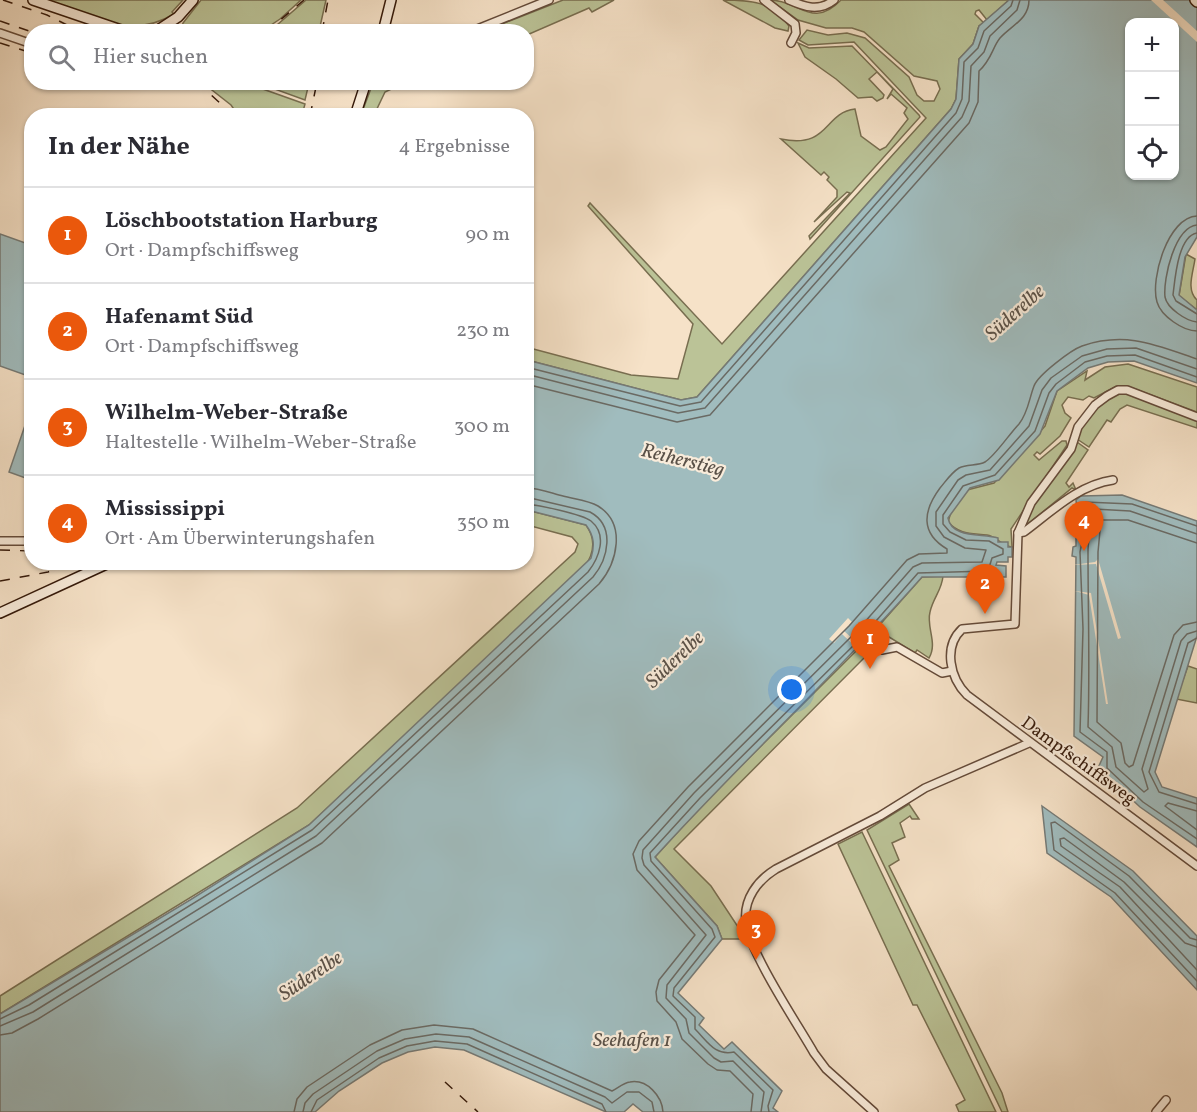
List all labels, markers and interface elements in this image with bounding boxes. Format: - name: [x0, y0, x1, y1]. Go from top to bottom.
- map controls: [1125, 18, 1179, 180]
- button: +: [1125, 18, 1179, 72]
- search box: [24, 24, 534, 90]
- icon: search: [45, 41, 78, 74]
- text: Hier suchen: [93, 42, 208, 73]
- button: −: [1125, 72, 1179, 126]
- button: locate: [1125, 126, 1179, 180]
- text: In der Nähe: [48, 129, 190, 165]
- text: 4 Ergebnisse: [398, 133, 510, 161]
- text: Löschbootstation Harburg: [105, 206, 378, 237]
- text: 1: [63, 221, 72, 249]
- text: 90 m: [466, 221, 510, 249]
- text: Ort · Dampfschiffsweg: [105, 237, 299, 265]
- water label: Süderelbe: [979, 279, 1052, 348]
- text: Hafenamt Süd: [105, 302, 253, 333]
- text: 2: [62, 317, 73, 345]
- text: 230 m: [456, 317, 510, 345]
- text: Ort · Dampfschiffsweg: [105, 333, 299, 361]
- text: Wilhelm-Weber-Straße: [105, 398, 348, 429]
- text: 3: [62, 413, 73, 441]
- text: 300 m: [454, 413, 510, 441]
- text: Haltestelle · Wilhelm-Weber-Straße: [105, 429, 416, 457]
- water label: Reiherstieg: [638, 437, 727, 485]
- text: Mississippi: [105, 494, 225, 525]
- pin: 4: [1064, 502, 1104, 551]
- text: 4: [61, 509, 74, 537]
- text: 350 m: [457, 509, 510, 537]
- text: Ort · Am Überwinterungshafen: [105, 525, 375, 553]
- pin: 2: [966, 564, 1004, 614]
- pin: 1: [850, 620, 890, 669]
- water label: Süderelbe: [640, 625, 711, 695]
- your location: [777, 675, 806, 704]
- street label: Dampfschiffsweg: [1015, 711, 1141, 812]
- pin: 3: [736, 910, 776, 960]
- water label: Süderelbe: [274, 945, 349, 1008]
- water label: Seehafen 1: [593, 1027, 671, 1055]

